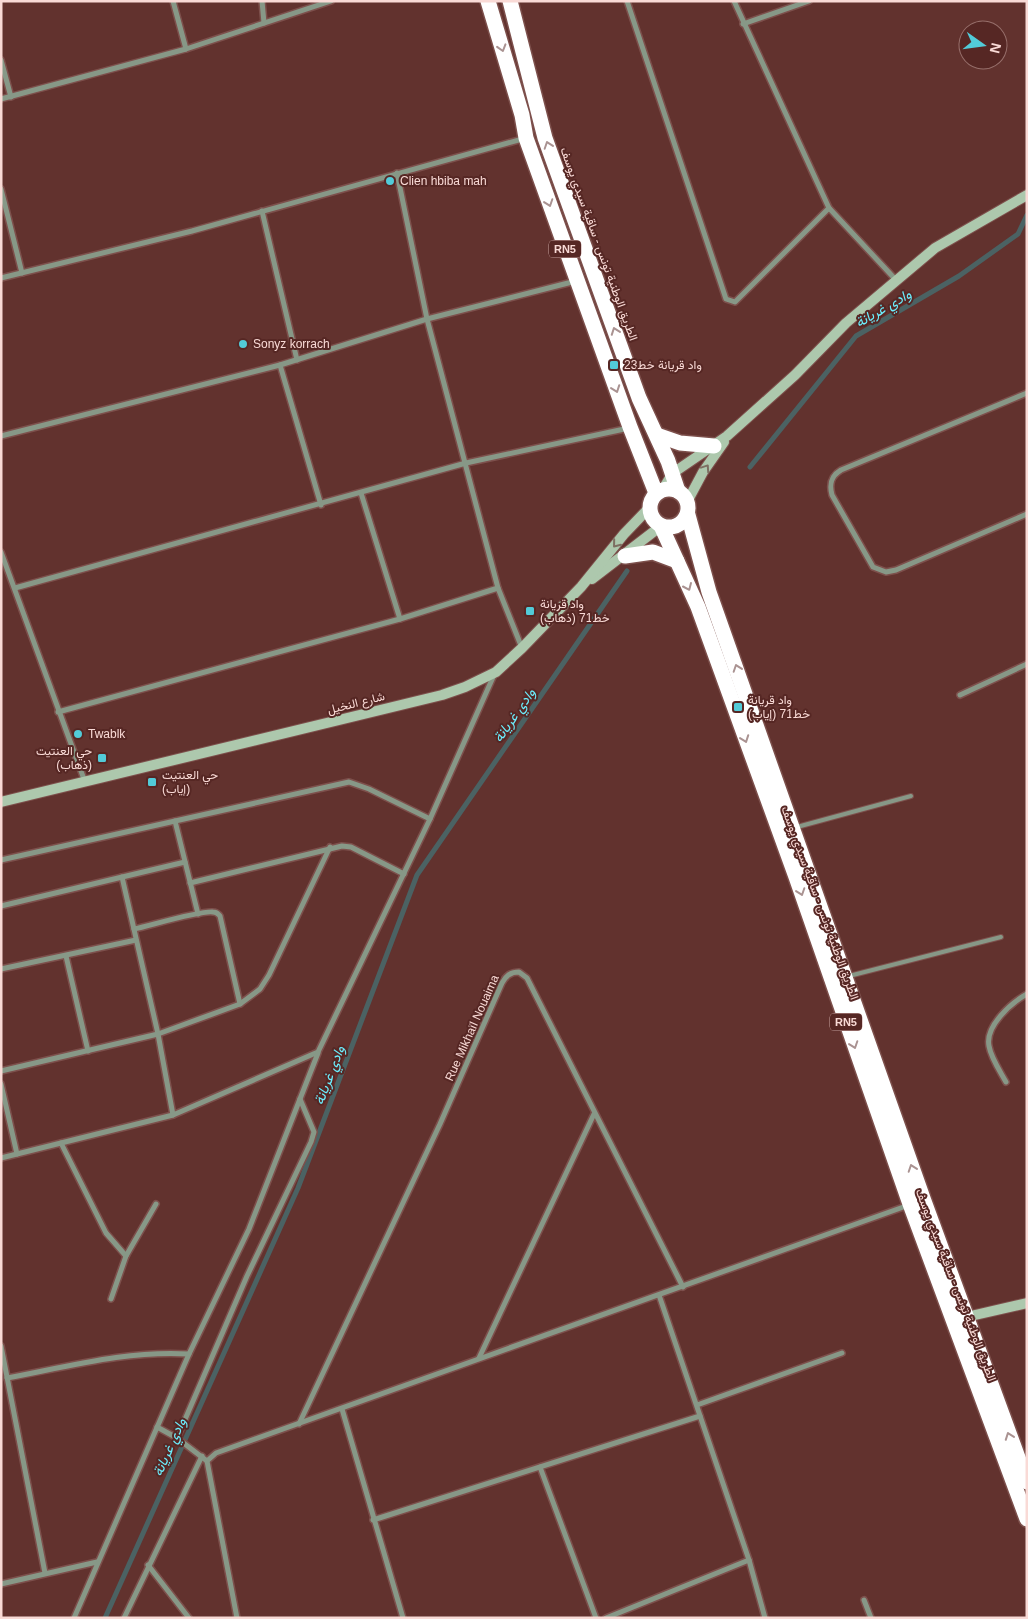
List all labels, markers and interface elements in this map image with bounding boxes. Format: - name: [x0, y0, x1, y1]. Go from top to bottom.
- north arrow: [958, 20, 1008, 70]
- text: N: [987, 41, 1005, 55]
- one-way arrow: [496, 43, 506, 52]
- one-way arrow: [544, 142, 554, 150]
- street label: الطريق الوطنية تونس - ساقية سيدي يوسف: [555, 145, 641, 344]
- place label: Clien hbiba mah: [400, 174, 487, 188]
- marker: Clien hbiba mah: [384, 175, 396, 187]
- one-way arrow: [543, 199, 553, 207]
- road number: RN5: [549, 240, 581, 258]
- water label: وادي غريانة: [852, 285, 916, 334]
- one-way arrow: [611, 327, 621, 336]
- place label: Sonyz korrach: [253, 337, 330, 351]
- marker: Sonyz korrach: [237, 338, 249, 350]
- place label: واد قريانة خط23: [624, 358, 702, 373]
- marker: واد قريانة خط23: [608, 359, 620, 371]
- one-way arrow: [610, 384, 620, 393]
- one-way arrow: [700, 464, 709, 474]
- one-way arrow: [614, 538, 622, 547]
- one-way arrow: [682, 582, 693, 591]
- place label: واد قريانة خط71 (ذهاب): [540, 597, 610, 625]
- marker: واد قريانة خط71 (ذهاب): [524, 605, 536, 617]
- one-way arrow: [733, 664, 743, 673]
- water label: وادي غريانة: [490, 684, 542, 747]
- street label: شارع النخيل: [326, 689, 387, 719]
- place label: واد قريانة خط71 (إياب): [748, 693, 810, 722]
- marker: واد قريانة خط71 (إياب): [732, 701, 744, 713]
- place label: Twablk: [88, 727, 126, 741]
- marker: Twablk: [72, 728, 84, 740]
- one-way arrow: [739, 734, 749, 743]
- place label: حي العنتيت (ذهاب): [36, 744, 92, 772]
- marker: حي العنتيت (ذهاب): [96, 752, 108, 764]
- place label: حي العنتيت (إياب): [162, 768, 218, 797]
- marker: حي العنتيت (إياب): [146, 776, 158, 788]
- street label: الطريق الوطنية تونس - ساقية سيدي يوسف: [776, 804, 862, 1003]
- one-way arrow: [795, 887, 805, 895]
- street label: Rue Mikhaïl Nouaima: [442, 972, 502, 1083]
- road number: RN5: [830, 1014, 862, 1030]
- one-way arrow: [848, 1040, 858, 1049]
- water label: وادي غريانة: [310, 1043, 352, 1108]
- one-way arrow: [908, 1164, 918, 1173]
- street label: الطريق الوطنية تونس - ساقية سيدي يوسف: [910, 1187, 999, 1384]
- water label: وادي غريانة: [149, 1415, 193, 1480]
- one-way arrow: [1005, 1432, 1015, 1441]

